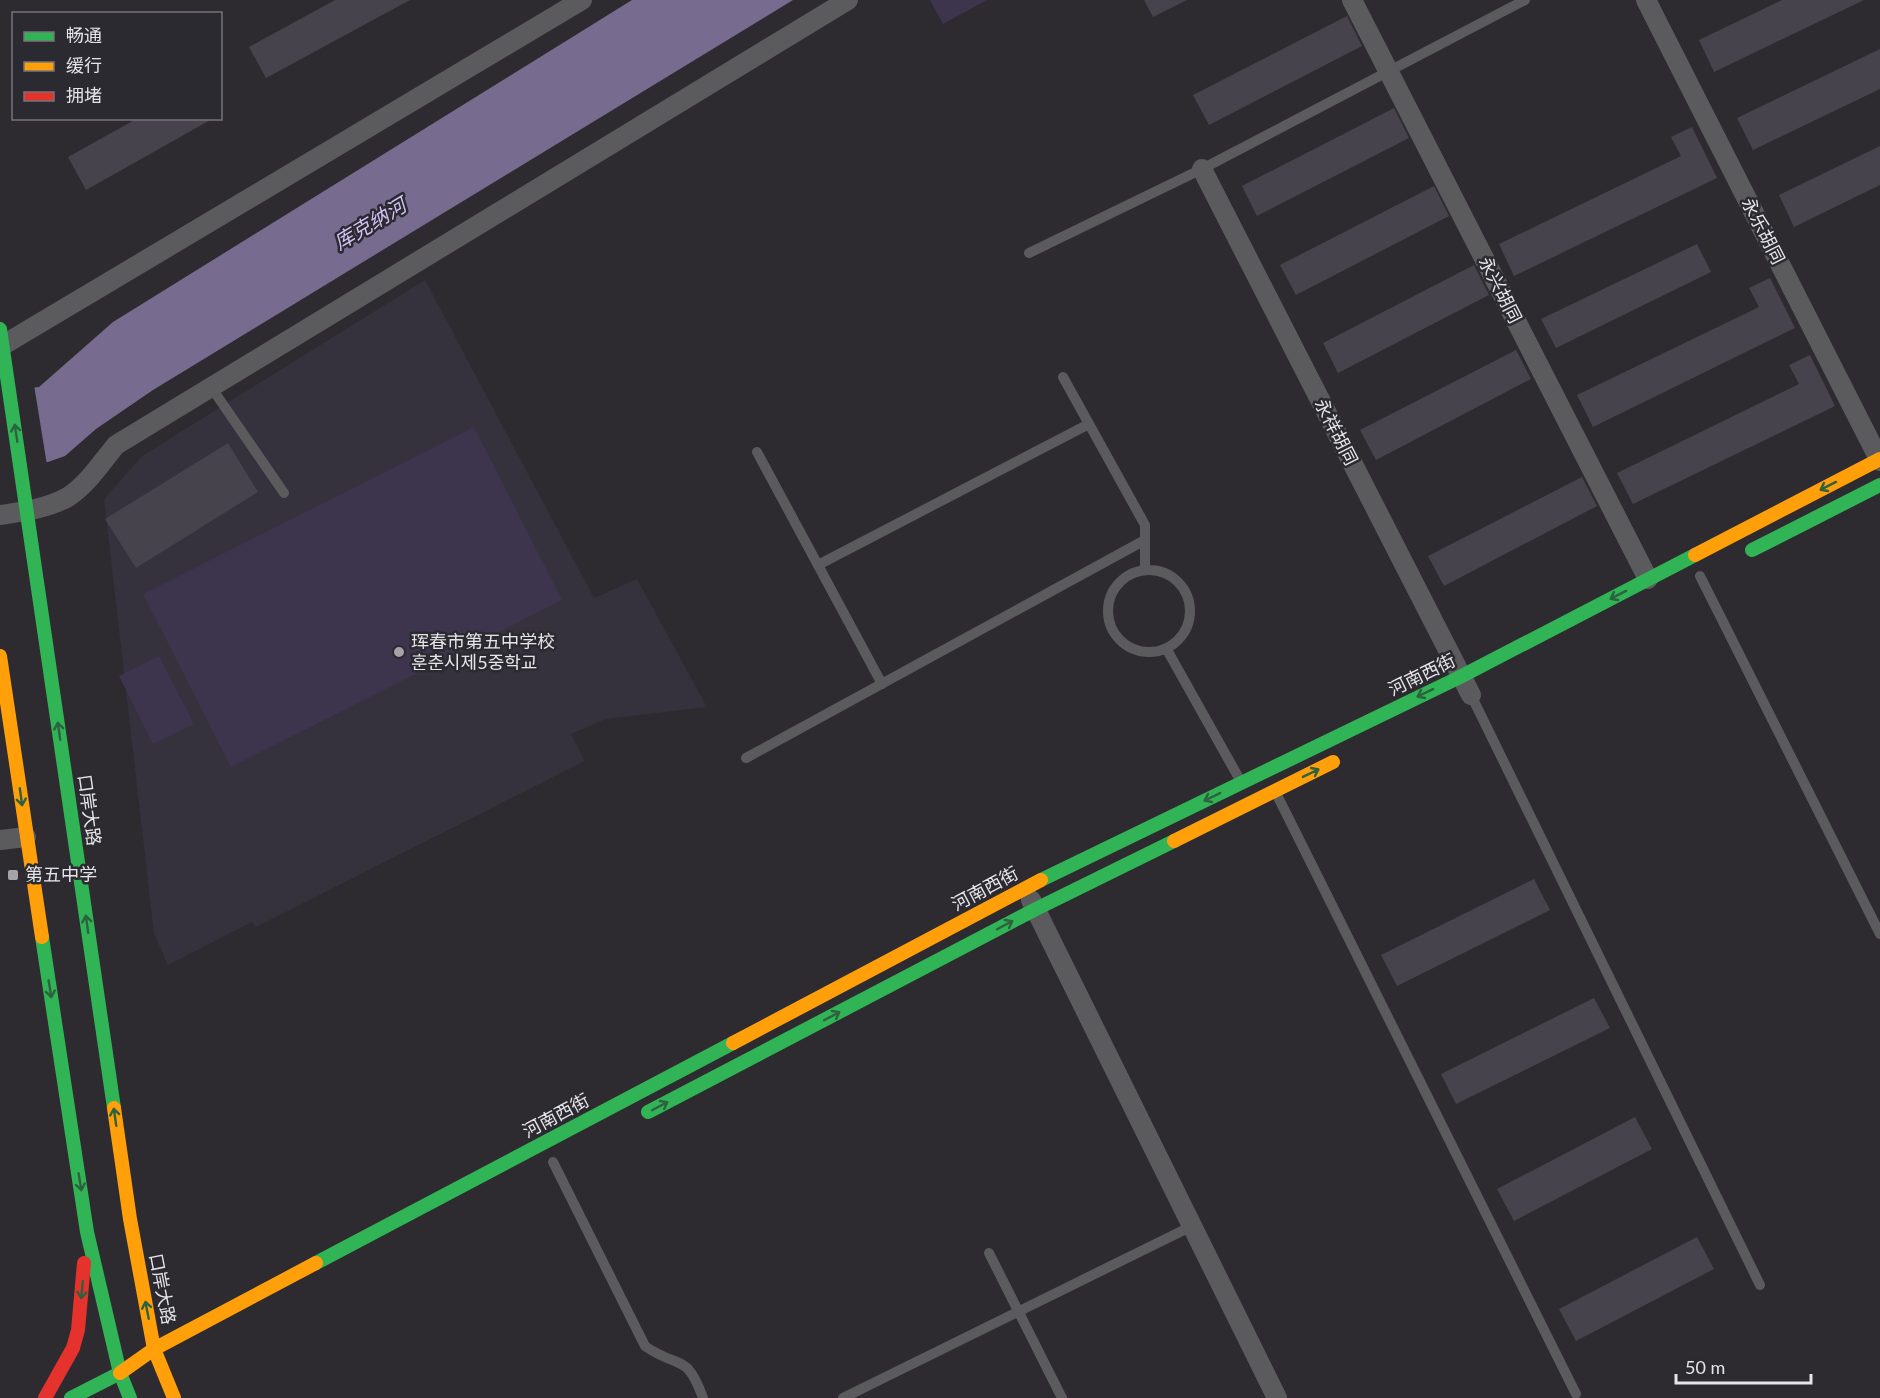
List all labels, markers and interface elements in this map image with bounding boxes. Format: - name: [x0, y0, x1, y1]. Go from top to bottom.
- legend: [12, 12, 222, 120]
- text: 畅通: [66, 24, 102, 46]
- text: 缓行: [66, 54, 102, 76]
- text: 拥堵: [66, 84, 102, 106]
- water label: 库克纳河: [329, 190, 413, 254]
- street label: 永乐胡同: [1738, 193, 1790, 268]
- street label: 永兴胡同: [1475, 252, 1527, 327]
- street label: 永祥胡同: [1311, 394, 1363, 469]
- one-way arrow: [10, 424, 21, 443]
- one-way arrow: [1820, 480, 1837, 492]
- one-way arrow: [1609, 590, 1627, 601]
- place label: 珲春市第五中学校 훈춘시제5중학교: [411, 630, 555, 673]
- marker: 珲春市第五中学校 훈춘시제5중학교: [392, 645, 406, 659]
- street label: 河南西街: [1384, 648, 1459, 700]
- one-way arrow: [1417, 688, 1435, 700]
- one-way arrow: [54, 722, 65, 742]
- one-way arrow: [1302, 767, 1320, 779]
- street label: 口岸大路: [74, 773, 106, 847]
- one-way arrow: [15, 786, 26, 806]
- one-way arrow: [1204, 792, 1222, 803]
- street label: 河南西街: [948, 862, 1021, 915]
- place label: 第五中学: [25, 863, 97, 885]
- marker: 第五中学: [6, 868, 20, 882]
- one-way arrow: [82, 915, 93, 935]
- one-way arrow: [996, 919, 1013, 931]
- one-way arrow: [45, 979, 56, 999]
- one-way arrow: [823, 1009, 841, 1021]
- street label: 河南西街: [519, 1089, 592, 1142]
- one-way arrow: [650, 1100, 668, 1111]
- one-way arrow: [110, 1108, 121, 1128]
- one-way arrow: [74, 1172, 85, 1191]
- street label: 口岸大路: [145, 1251, 181, 1326]
- one-way arrow: [76, 1280, 87, 1300]
- one-way arrow: [141, 1300, 152, 1320]
- scale bar: [1676, 1347, 1811, 1385]
- text: 50 m: [1685, 1356, 1725, 1378]

